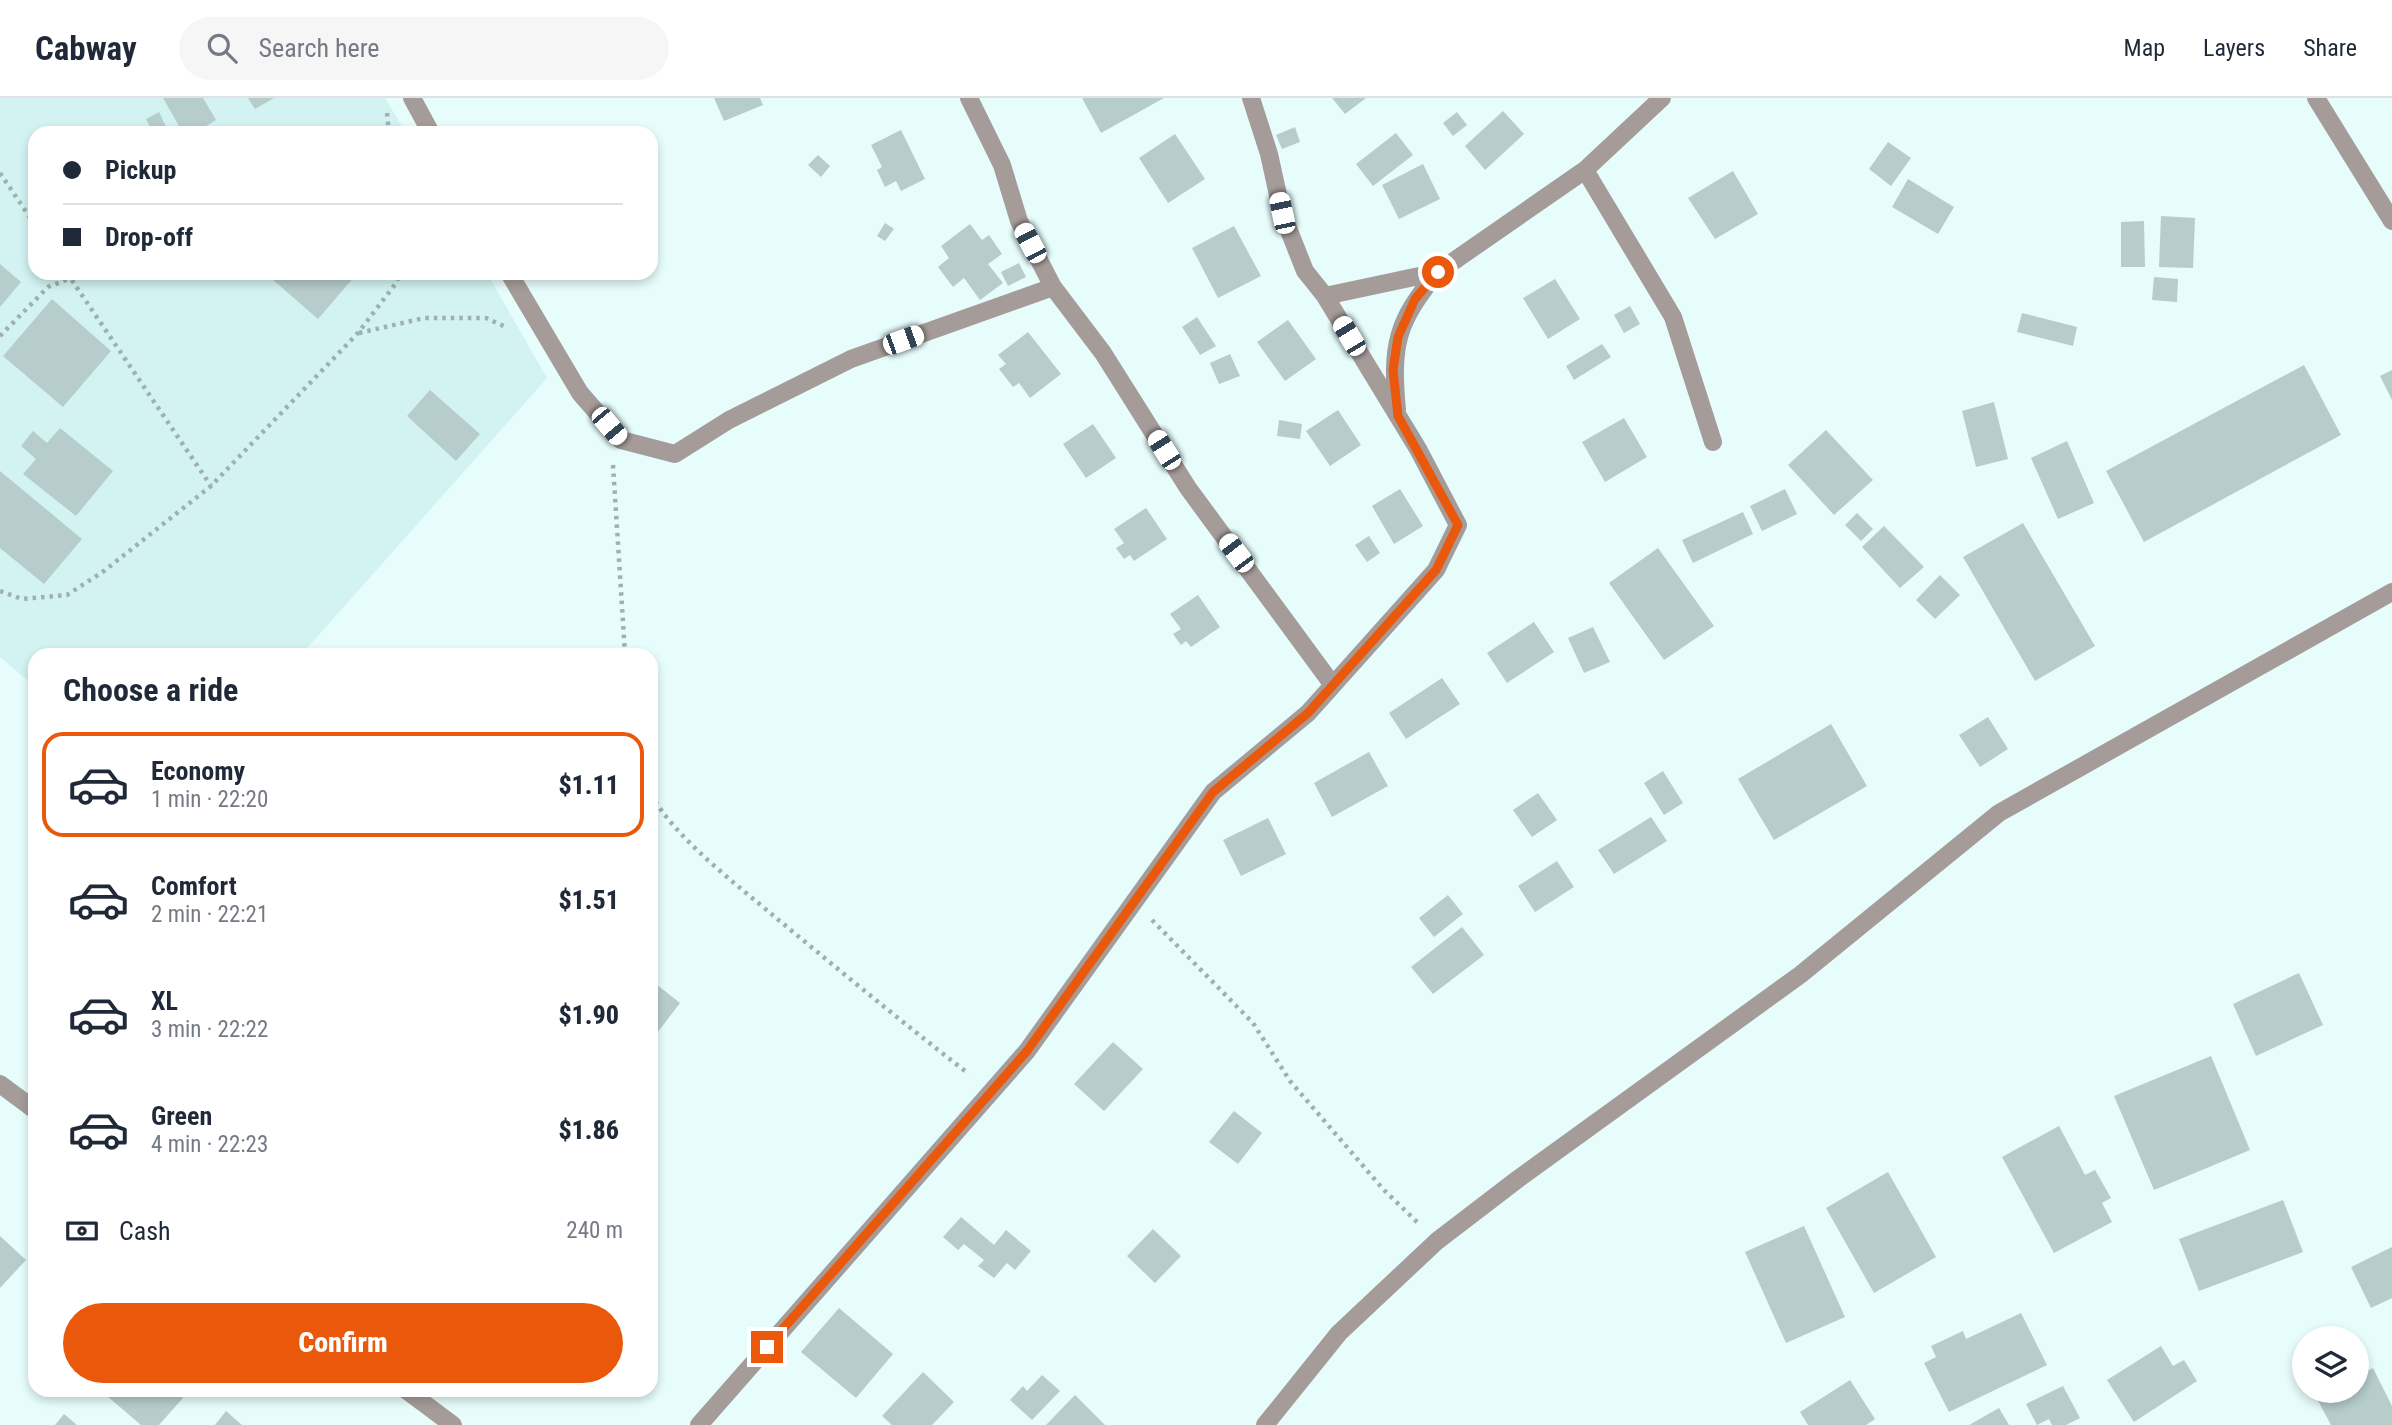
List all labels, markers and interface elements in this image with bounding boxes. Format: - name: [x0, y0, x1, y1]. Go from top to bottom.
- search box: [179, 17, 669, 80]
- text: Cabway: [35, 29, 137, 68]
- icon: search: [203, 29, 241, 67]
- text: Search here: [259, 33, 380, 63]
- text: Map: [2124, 34, 2165, 62]
- text: Layers: [2203, 34, 2265, 62]
- text: Share: [2303, 34, 2357, 62]
- text: Pickup: [105, 155, 176, 185]
- car: [1268, 190, 1297, 236]
- car: [1011, 220, 1050, 266]
- text: Drop-off: [105, 222, 193, 252]
- route start: [1422, 256, 1454, 288]
- car: [1330, 313, 1369, 359]
- car: [880, 323, 927, 357]
- car: [588, 403, 631, 449]
- car: [1144, 427, 1185, 473]
- car: [1215, 530, 1258, 576]
- text: Choose a ride: [63, 671, 238, 709]
- icon: car: [67, 753, 130, 816]
- text: Economy: [151, 756, 245, 786]
- text: $1.11: [558, 770, 619, 800]
- text: 1 min · 22:20: [151, 786, 268, 813]
- icon: car: [67, 868, 130, 931]
- text: Comfort: [151, 871, 237, 901]
- text: $1.51: [558, 885, 619, 915]
- text: 2 min · 22:21: [151, 901, 268, 928]
- icon: car: [67, 983, 130, 1046]
- text: XL: [151, 986, 178, 1016]
- text: $1.90: [558, 1000, 619, 1030]
- text: 3 min · 22:22: [151, 1016, 268, 1043]
- icon: car: [67, 1098, 130, 1161]
- text: Green: [151, 1101, 212, 1131]
- text: $1.86: [558, 1115, 619, 1145]
- text: 4 min · 22:23: [151, 1131, 268, 1158]
- icon: cash: [63, 1212, 101, 1250]
- text: Cash: [119, 1216, 171, 1246]
- text: 240 m: [566, 1217, 623, 1244]
- button: Confirm: [63, 1303, 623, 1383]
- map controls: [2292, 1326, 2369, 1403]
- button: layers: [2292, 1326, 2369, 1403]
- route end: [751, 1331, 783, 1363]

